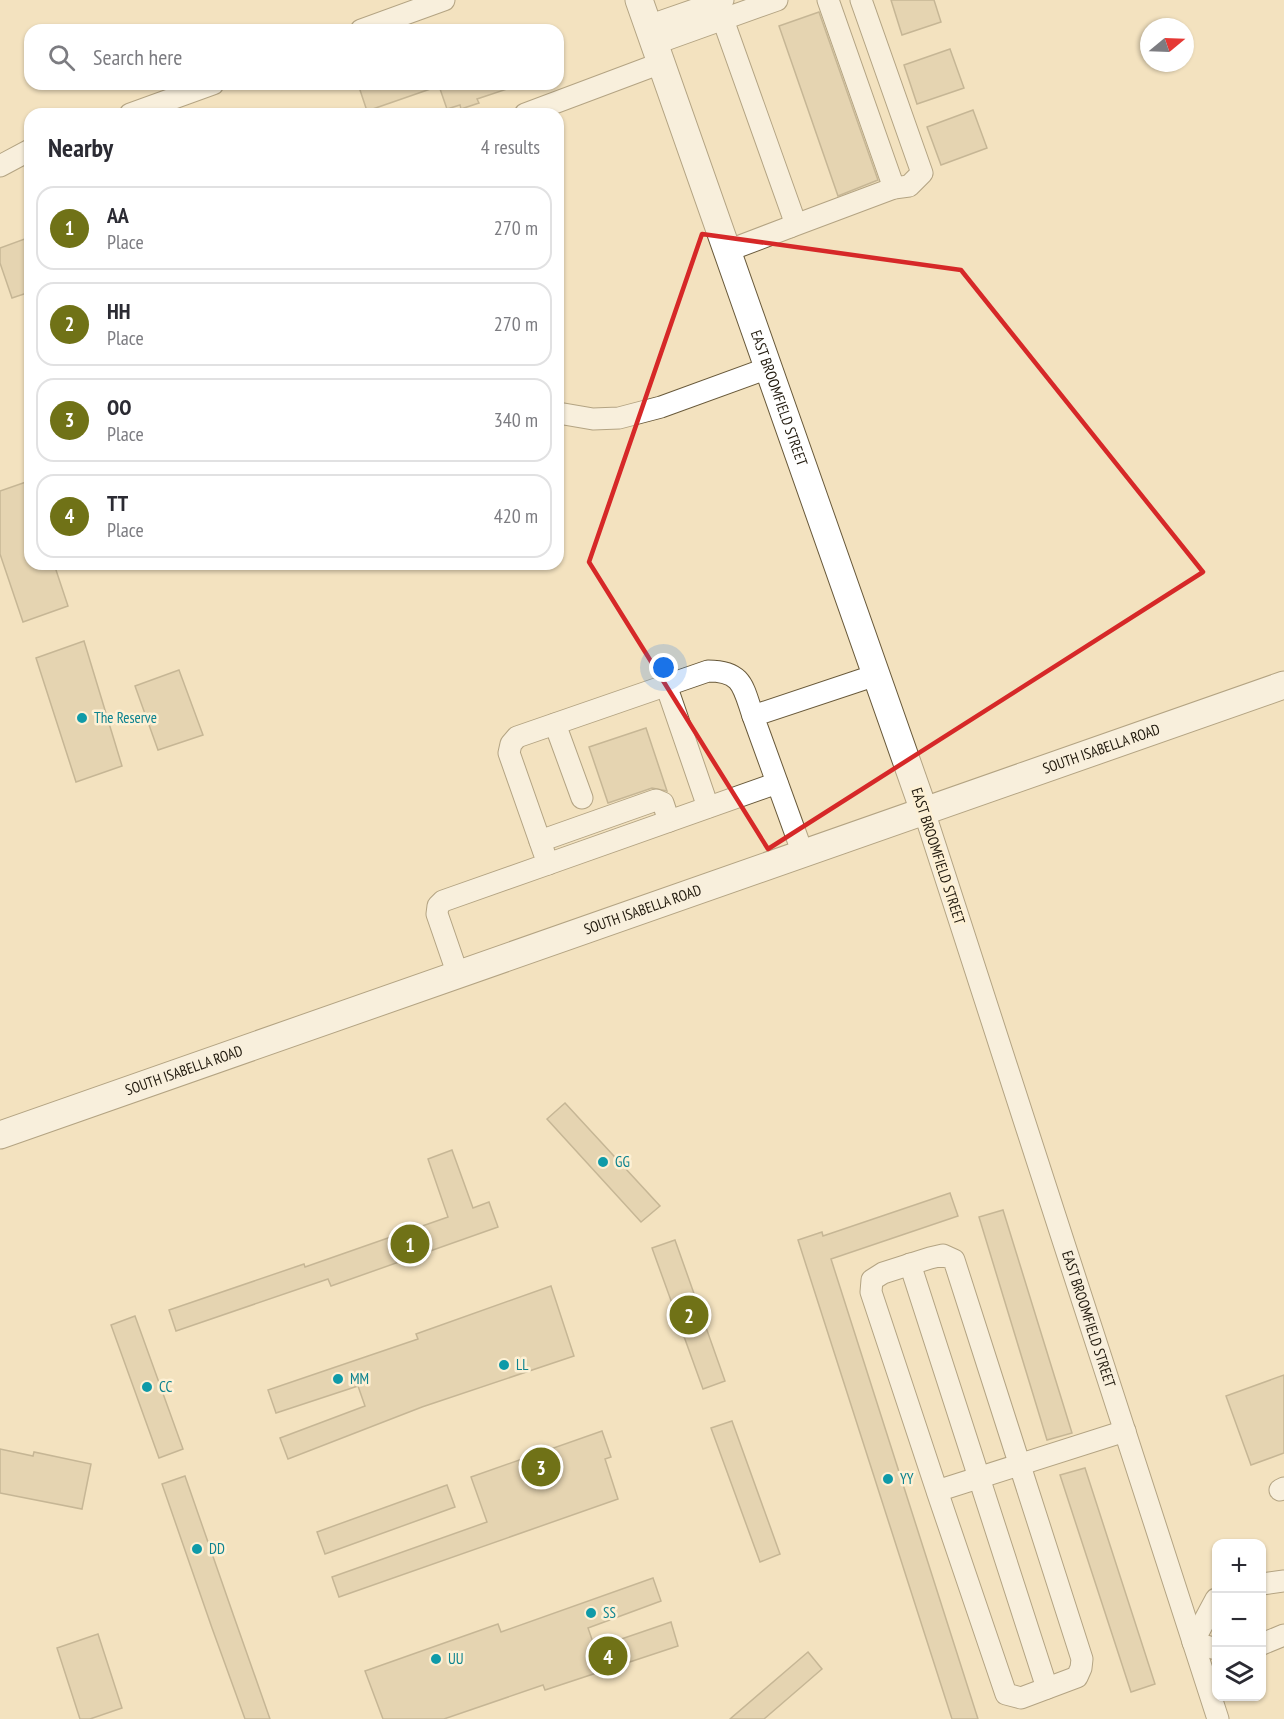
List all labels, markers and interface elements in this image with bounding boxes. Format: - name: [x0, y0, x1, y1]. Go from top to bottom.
- north arrow: [1140, 18, 1194, 72]
- search box: [24, 24, 564, 90]
- icon: search: [45, 41, 78, 74]
- text: Search here: [93, 43, 182, 71]
- text: Nearby: [48, 131, 113, 164]
- text: 4 results: [481, 134, 540, 160]
- text: AA: [107, 201, 129, 229]
- text: 1: [65, 215, 74, 241]
- text: 270 m: [494, 215, 538, 241]
- text: Place: [107, 229, 144, 255]
- text: HH: [107, 297, 130, 325]
- text: 2: [65, 311, 74, 337]
- text: 270 m: [494, 311, 538, 337]
- text: Place: [107, 325, 144, 351]
- street label: EAST BROOMFIELD STREET: [747, 328, 812, 469]
- text: OO: [107, 393, 131, 421]
- text: 3: [65, 407, 74, 433]
- text: 340 m: [494, 407, 538, 433]
- text: Place: [107, 421, 144, 447]
- text: TT: [107, 489, 128, 517]
- text: 4: [65, 503, 74, 529]
- text: 420 m: [494, 503, 538, 529]
- text: Place: [107, 517, 144, 543]
- your location: [649, 653, 678, 682]
- place label: The Reserve: [94, 708, 157, 727]
- marker: The Reserve: [75, 711, 89, 725]
- street label: SOUTH ISABELLA ROAD: [1040, 719, 1162, 778]
- street label: EAST BROOMFIELD STREET: [907, 785, 970, 927]
- street label: SOUTH ISABELLA ROAD: [581, 880, 704, 939]
- street label: SOUTH ISABELLA ROAD: [123, 1041, 245, 1099]
- place label: GG: [615, 1152, 630, 1171]
- marker: GG: [596, 1155, 610, 1169]
- pin: 1: [390, 1222, 430, 1266]
- street label: EAST BROOMFIELD STREET: [1058, 1248, 1120, 1390]
- pin: 2: [670, 1292, 708, 1338]
- place label: LL: [516, 1355, 529, 1374]
- marker: LL: [497, 1358, 511, 1372]
- place label: MM: [350, 1369, 369, 1388]
- marker: MM: [331, 1372, 345, 1386]
- place label: CC: [159, 1377, 173, 1396]
- marker: CC: [140, 1380, 154, 1394]
- pin: 3: [522, 1444, 560, 1490]
- place label: YY: [900, 1469, 914, 1488]
- marker: YY: [881, 1472, 895, 1486]
- place label: DD: [209, 1539, 225, 1558]
- map controls: [1212, 1539, 1266, 1701]
- button: +: [1212, 1539, 1266, 1593]
- marker: DD: [190, 1542, 204, 1556]
- button: −: [1212, 1593, 1266, 1647]
- place label: SS: [603, 1603, 616, 1622]
- marker: SS: [584, 1606, 598, 1620]
- pin: 4: [588, 1634, 628, 1678]
- button: layers: [1212, 1647, 1266, 1701]
- place label: UU: [448, 1649, 464, 1668]
- marker: UU: [429, 1652, 443, 1666]

